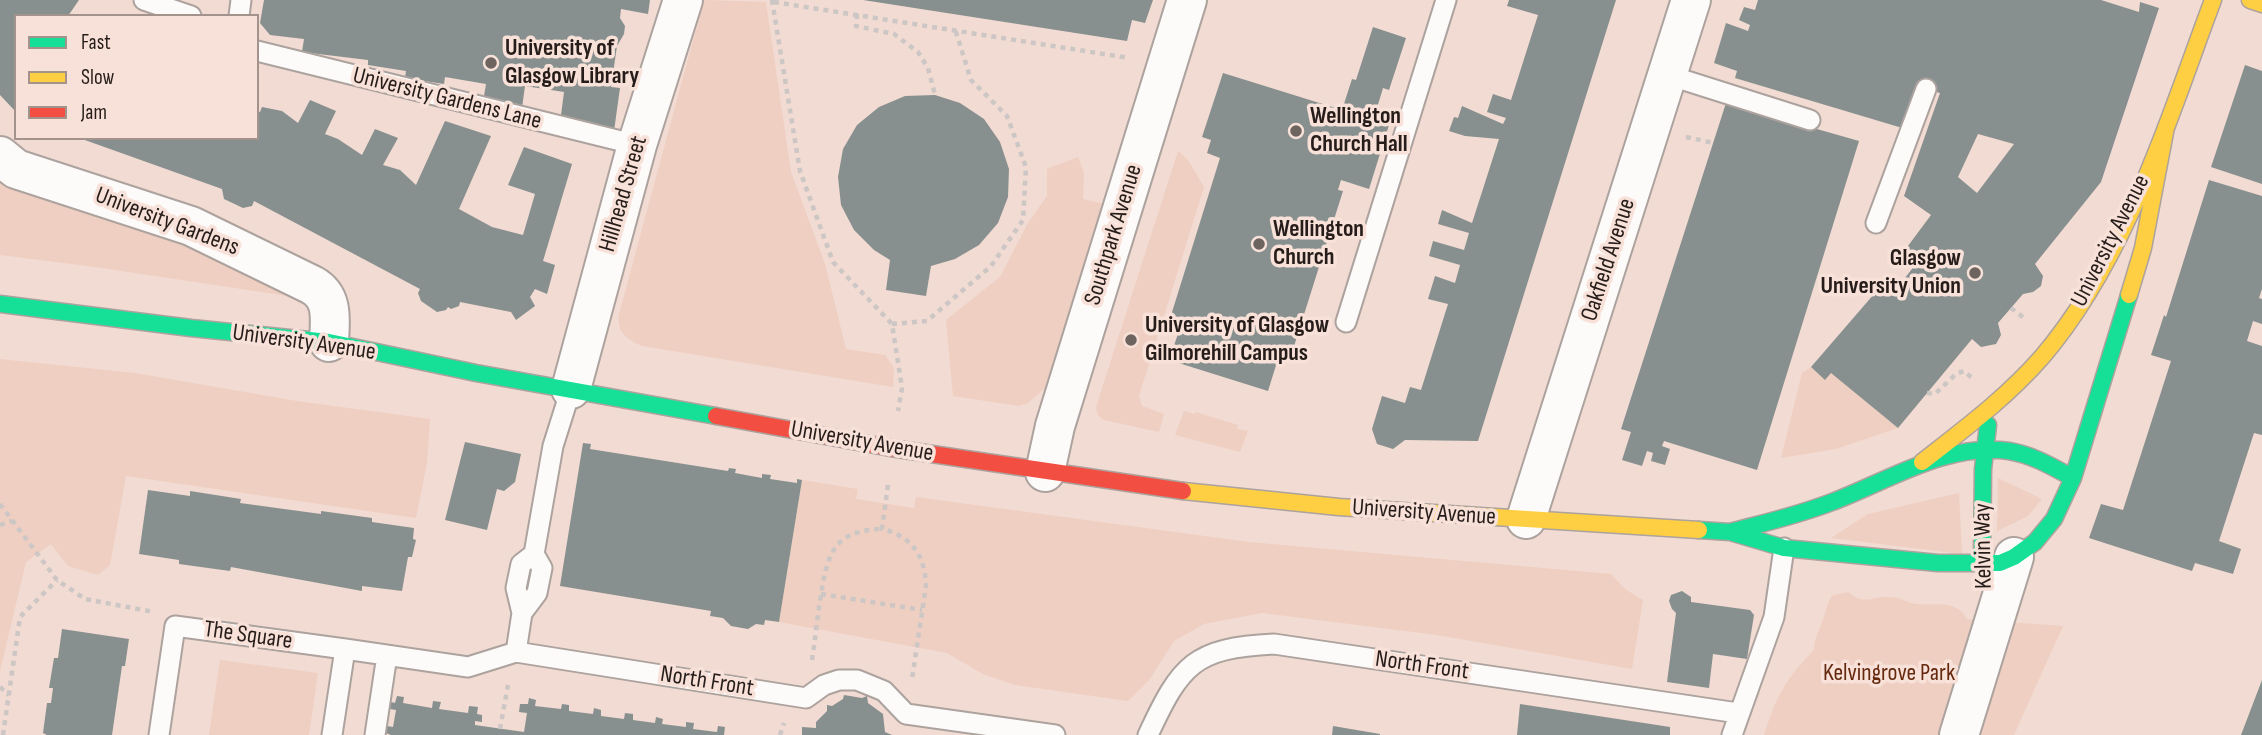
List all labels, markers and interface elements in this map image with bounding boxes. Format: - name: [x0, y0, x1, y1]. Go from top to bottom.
- legend: [14, 14, 259, 140]
- text: Fast: [81, 30, 111, 55]
- place label: University of Glasgow Library: [505, 35, 639, 91]
- marker: University of Glasgow Library: [483, 55, 499, 71]
- street label: University Gardens Lane: [350, 62, 544, 136]
- text: Slow: [81, 65, 114, 90]
- text: Jam: [81, 100, 107, 125]
- place label: Wellington Church Hall: [1310, 103, 1408, 159]
- marker: Wellington Church Hall: [1288, 123, 1304, 139]
- street label: Hillhead Street: [594, 133, 654, 255]
- street label: Southpark Avenue: [1079, 161, 1149, 309]
- street label: University Avenue: [2065, 170, 2157, 312]
- street label: University Gardens: [91, 181, 243, 263]
- street label: Oakfield Avenue: [1576, 195, 1642, 325]
- place label: Wellington Church: [1273, 216, 1364, 272]
- marker: Wellington Church: [1251, 236, 1267, 252]
- place label: Glasgow University Union: [1821, 245, 1961, 301]
- marker: Glasgow University Union: [1967, 265, 1983, 281]
- place label: University of Glasgow Gilmorehill Campus: [1145, 312, 1329, 368]
- street label: University Avenue: [231, 319, 377, 367]
- marker: University of Glasgow Gilmorehill Campus: [1123, 332, 1139, 348]
- street label: University Avenue: [789, 415, 935, 469]
- street label: University Avenue: [1351, 494, 1497, 532]
- street label: Kelvin Way: [1969, 503, 1999, 589]
- street label: The Square: [202, 616, 294, 656]
- street label: North Front: [1373, 645, 1471, 687]
- street label: North Front: [658, 660, 756, 704]
- park label: Kelvingrove Park: [1823, 660, 1955, 688]

